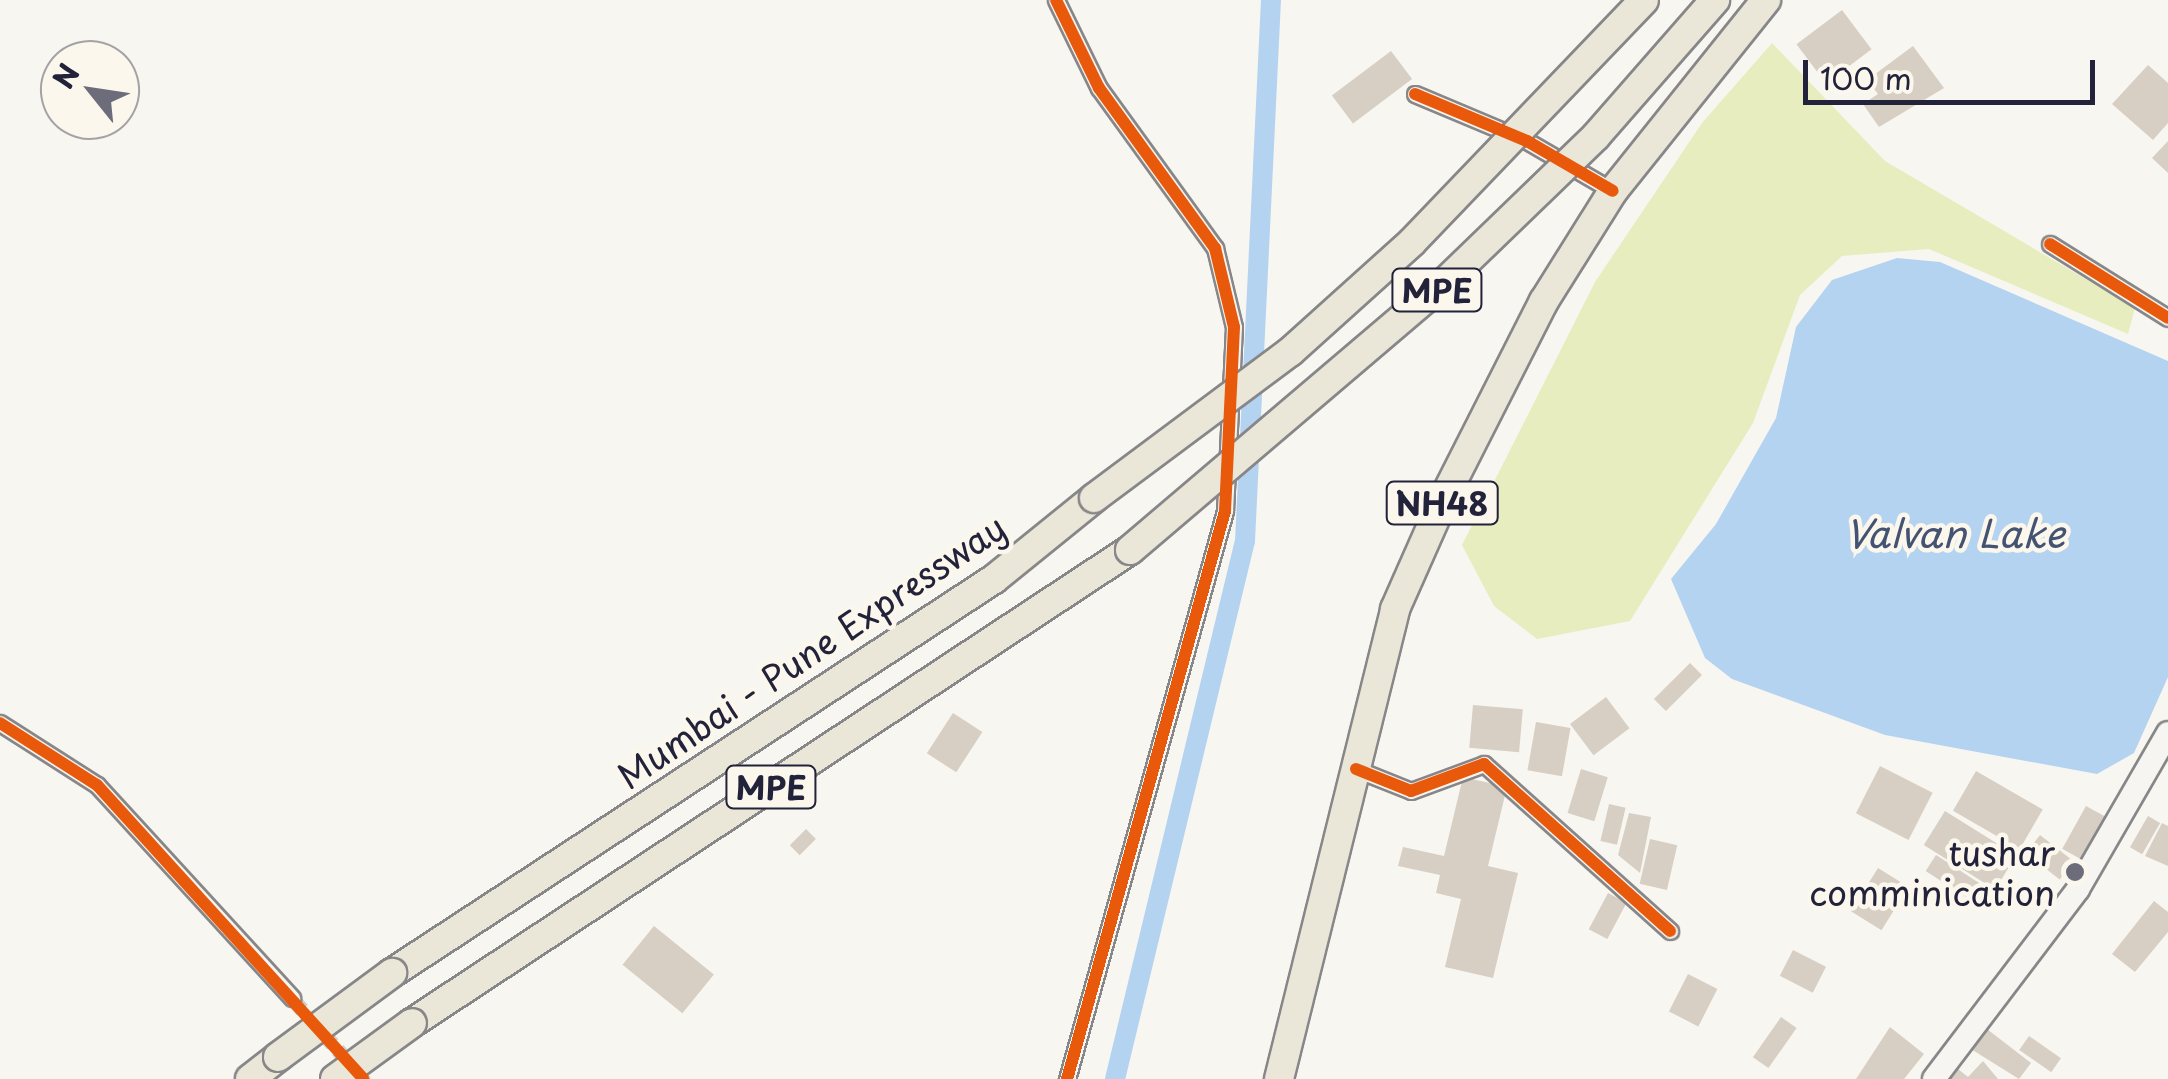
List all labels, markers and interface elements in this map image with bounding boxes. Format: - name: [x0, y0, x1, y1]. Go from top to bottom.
- north arrow: [40, 40, 140, 140]
- scale bar: [1808, 40, 2100, 102]
- text: N: [41, 55, 89, 96]
- text: 100 m: [1820, 55, 1912, 100]
- road number: MPE: [1390, 263, 1484, 317]
- road number: NH48: [1384, 476, 1500, 530]
- street label: Mumbai - Pune Expressway: [606, 503, 1016, 799]
- water label: Valvan Lake: [1845, 510, 2065, 556]
- road number: MPE: [724, 760, 818, 814]
- place label: tushar comminication: [1809, 831, 2055, 913]
- marker: tushar comminication: [2064, 861, 2086, 883]

